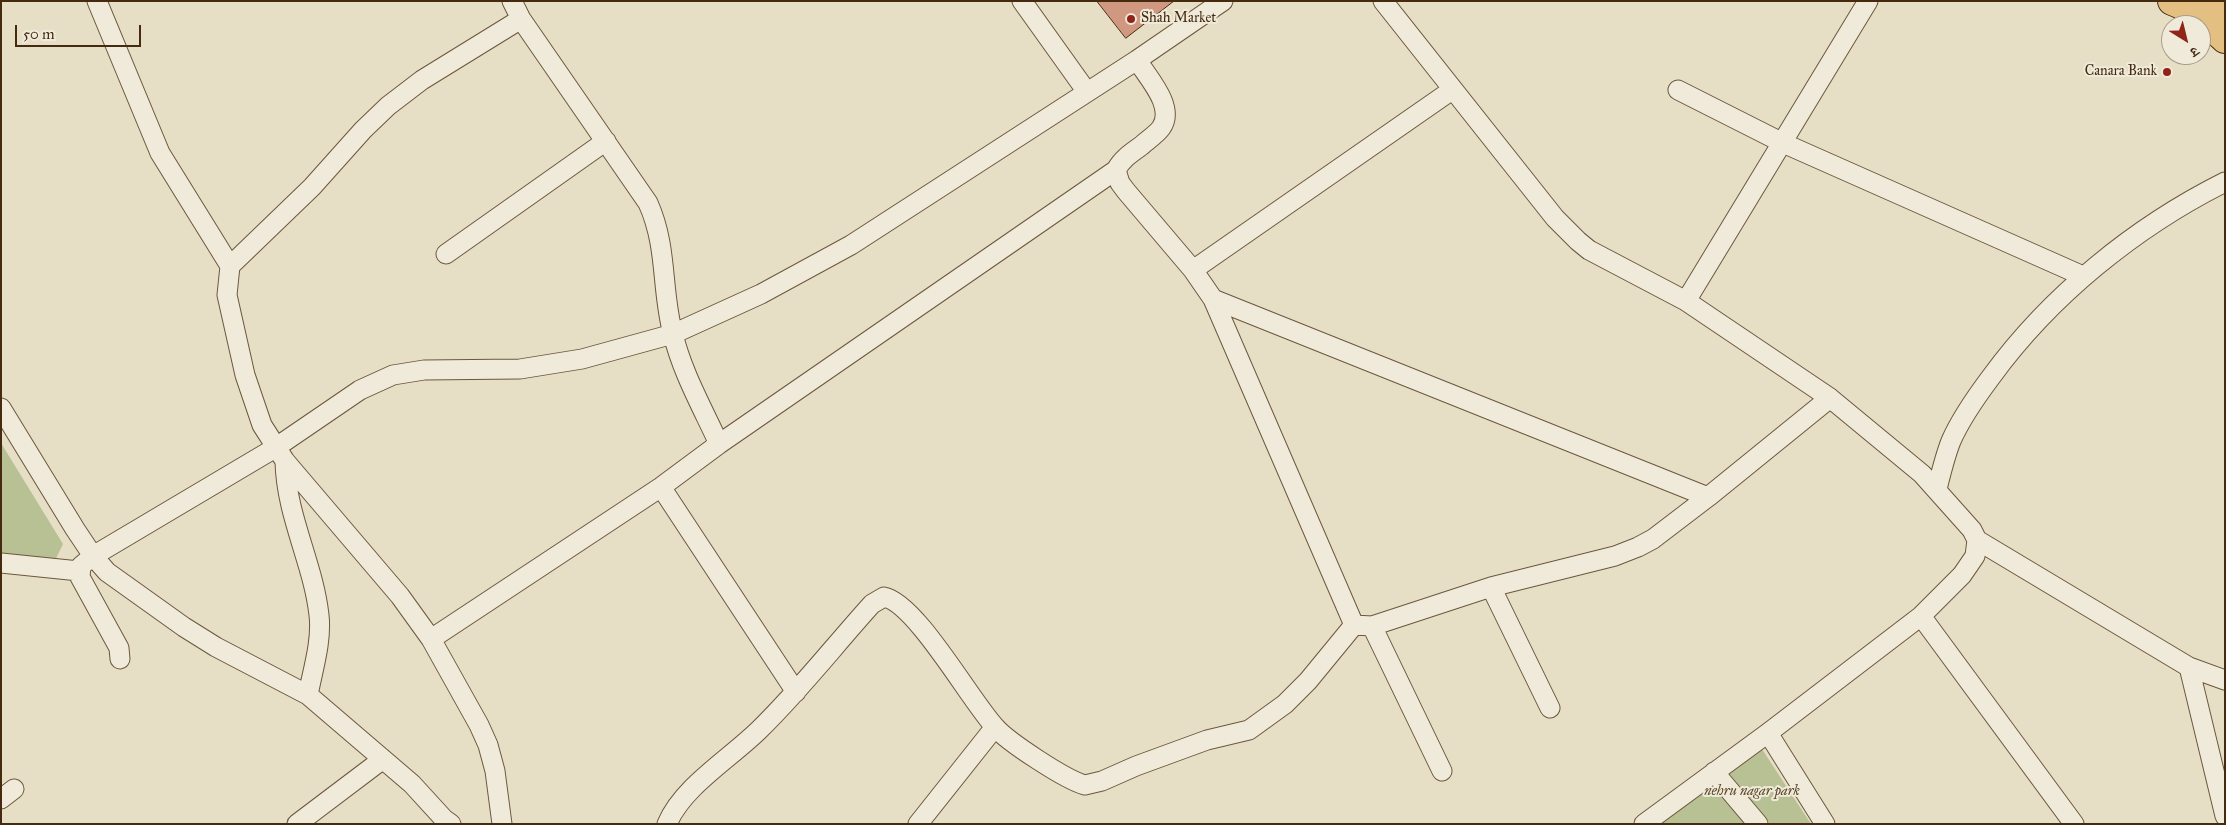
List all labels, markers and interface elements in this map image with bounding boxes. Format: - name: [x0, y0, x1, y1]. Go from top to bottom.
- place label: Shah Market: [1141, 11, 1216, 27]
- marker: Shah Market: [1125, 13, 1137, 25]
- scale bar: [18, 15, 144, 47]
- north arrow: [2161, 15, 2211, 65]
- text: 50 m: [23, 25, 55, 43]
- text: उ: [2187, 43, 2202, 61]
- place label: Canara Bank: [2085, 64, 2157, 80]
- marker: Canara Bank: [2161, 66, 2173, 78]
- park label: nehru nagar park: [1704, 784, 1800, 800]

